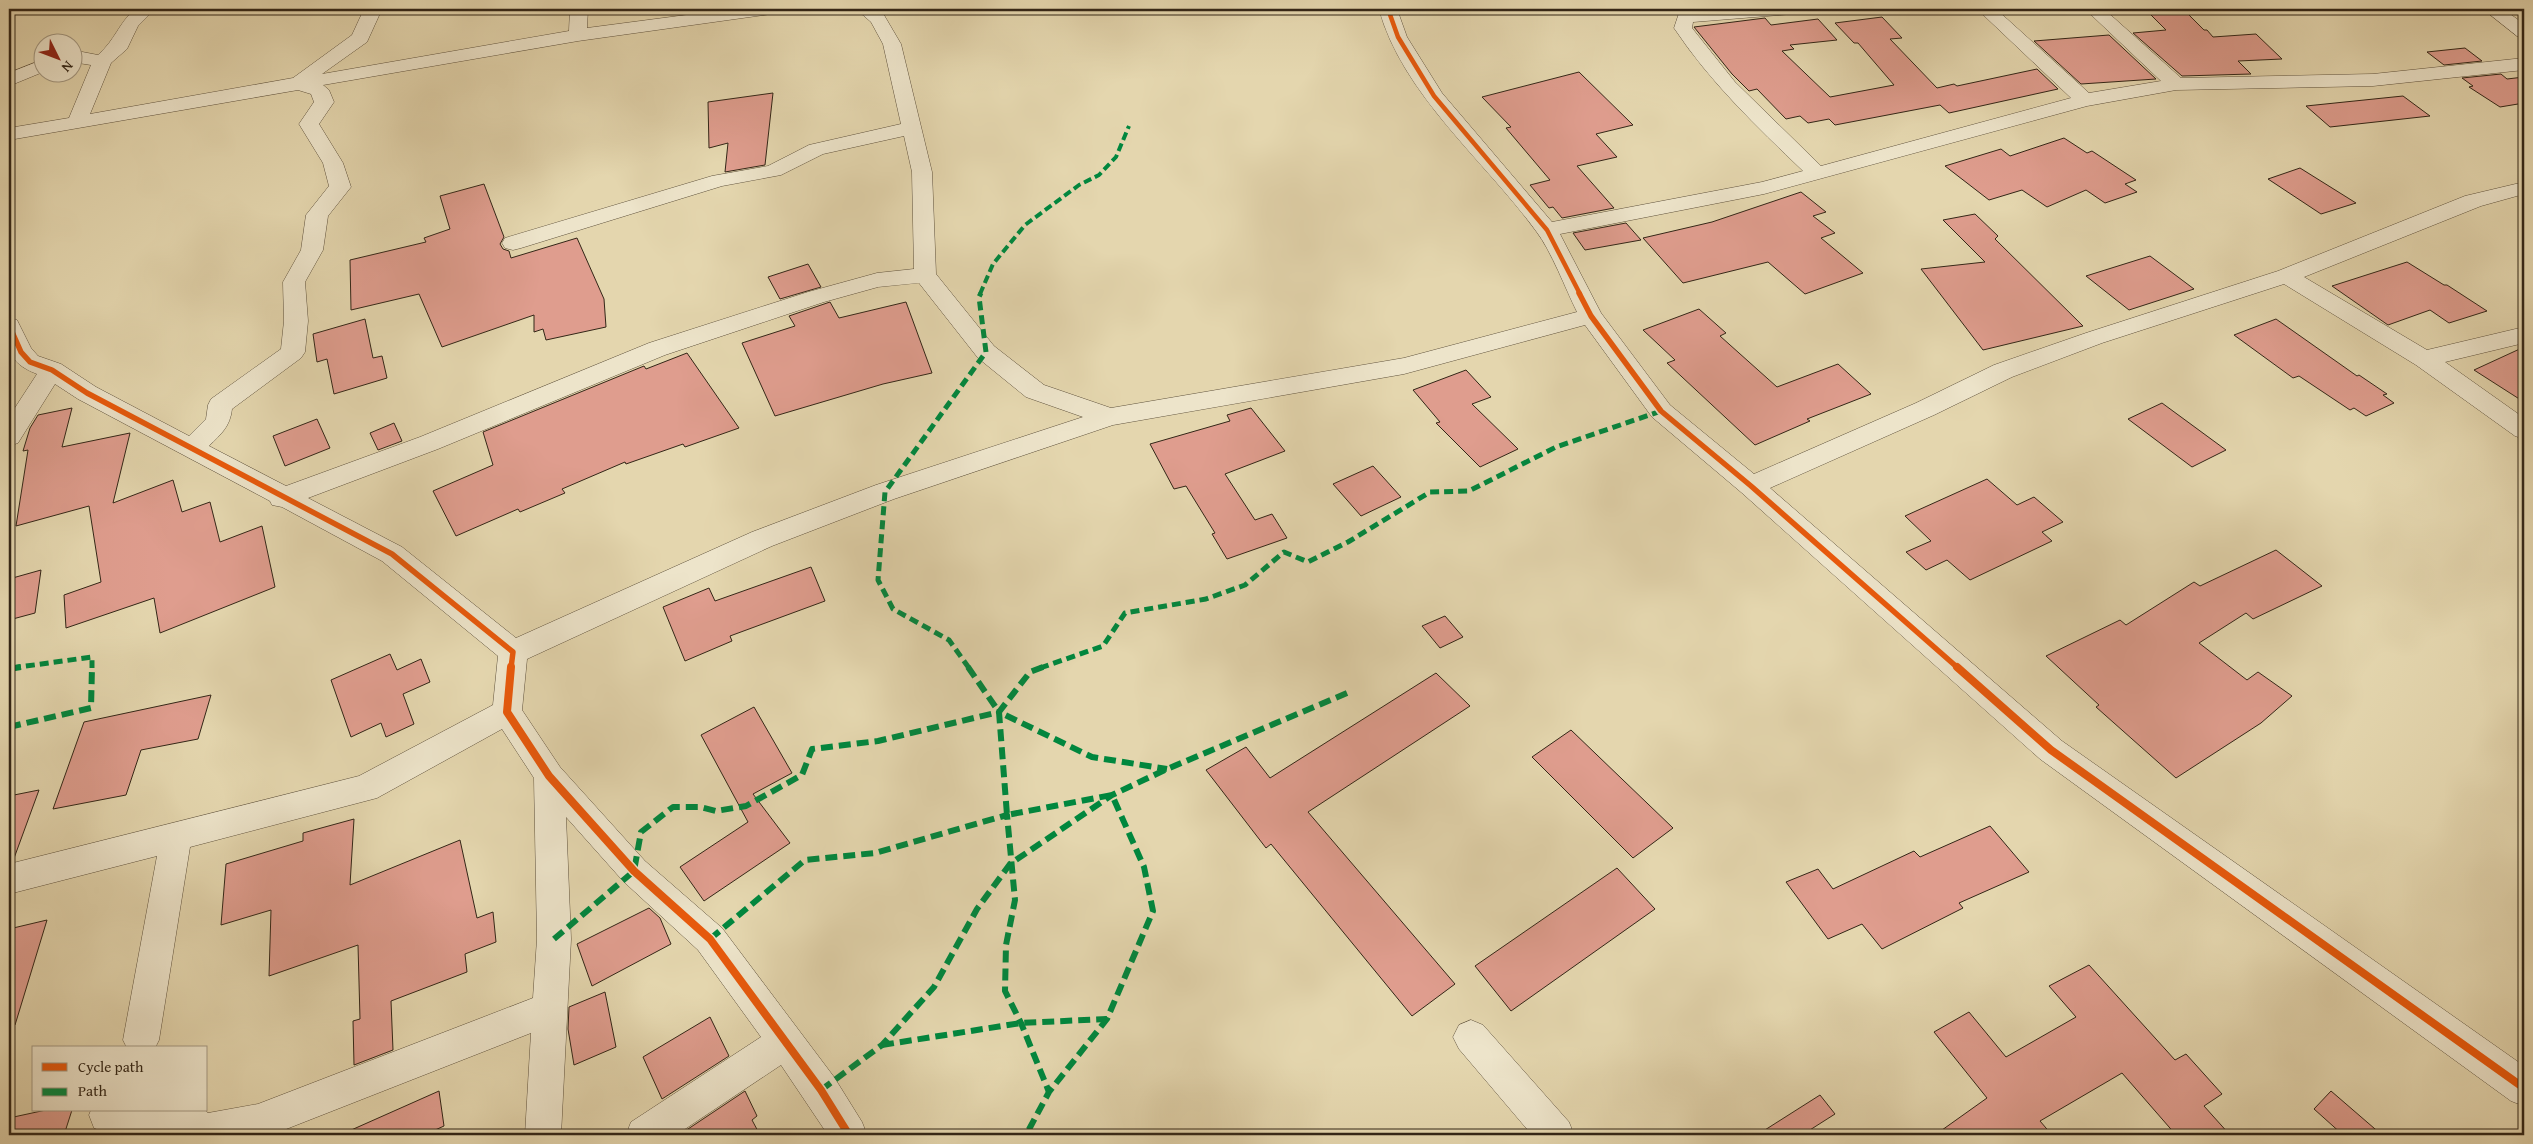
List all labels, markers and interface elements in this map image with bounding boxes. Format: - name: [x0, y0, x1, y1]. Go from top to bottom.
- north arrow: [32, 32, 82, 82]
- text: N: [57, 57, 78, 77]
- legend: [32, 1046, 208, 1112]
- text: Cycle path: [78, 1056, 144, 1077]
- text: Path: [78, 1080, 107, 1101]

